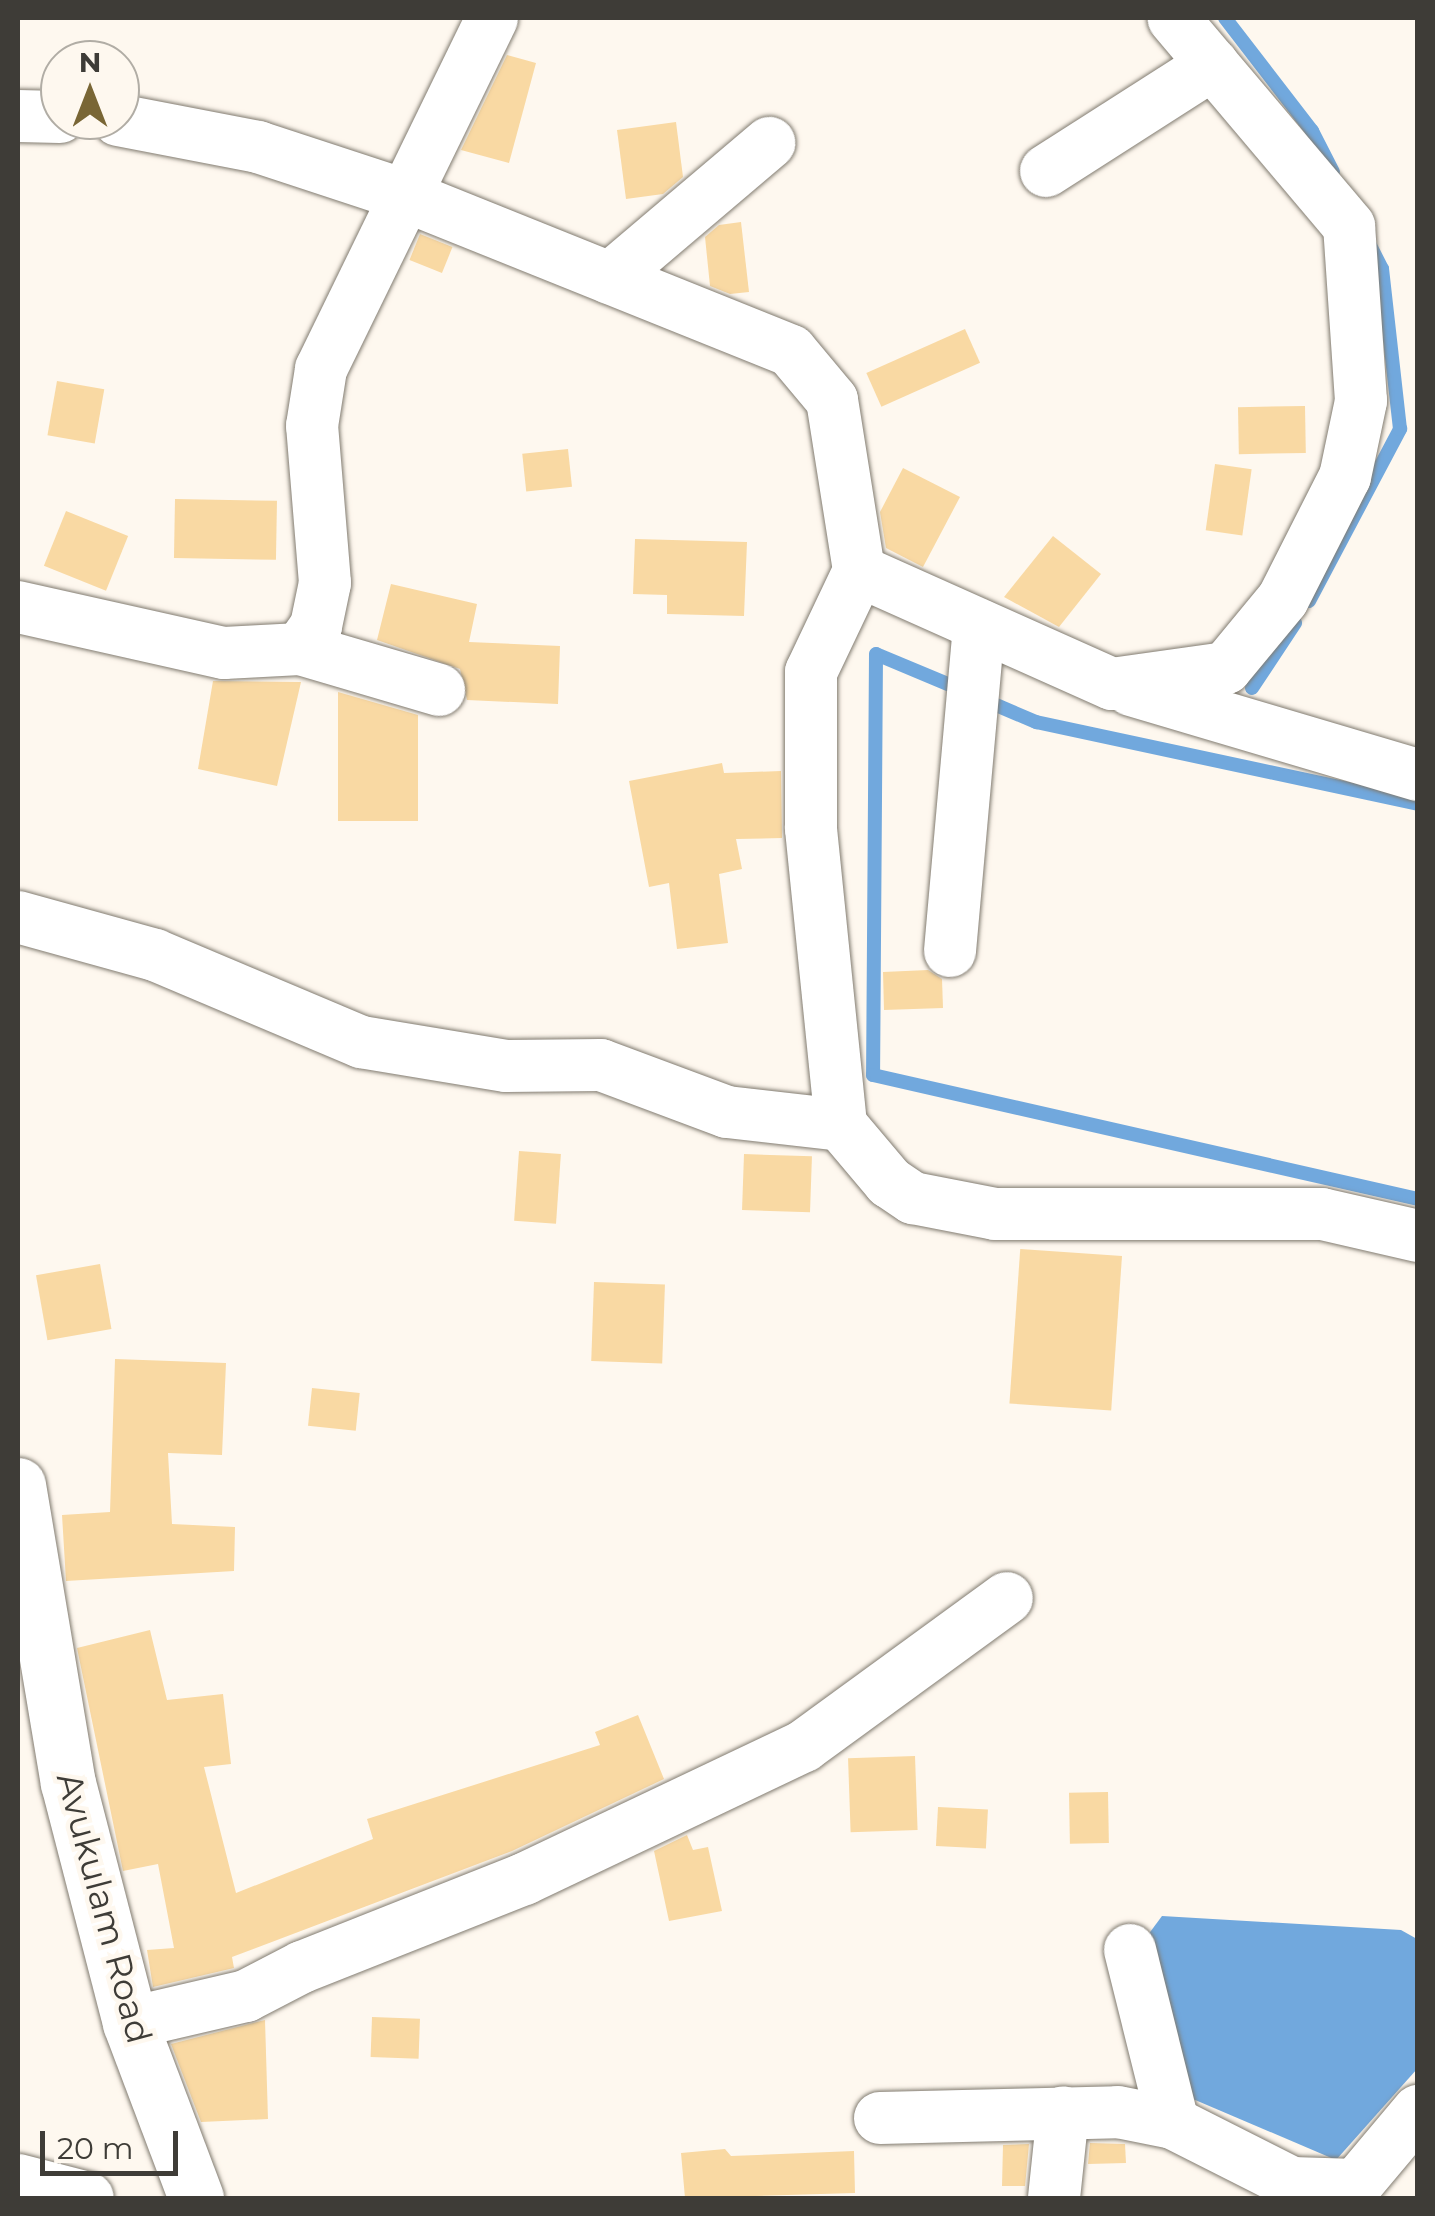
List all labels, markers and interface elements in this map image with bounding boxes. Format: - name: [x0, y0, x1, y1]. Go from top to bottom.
- north arrow: [40, 40, 140, 140]
- text: N: [79, 45, 101, 79]
- street label: Avukulam Road: [48, 1768, 160, 2048]
- scale bar: [45, 2111, 182, 2173]
- text: 20 m: [57, 2130, 134, 2167]

